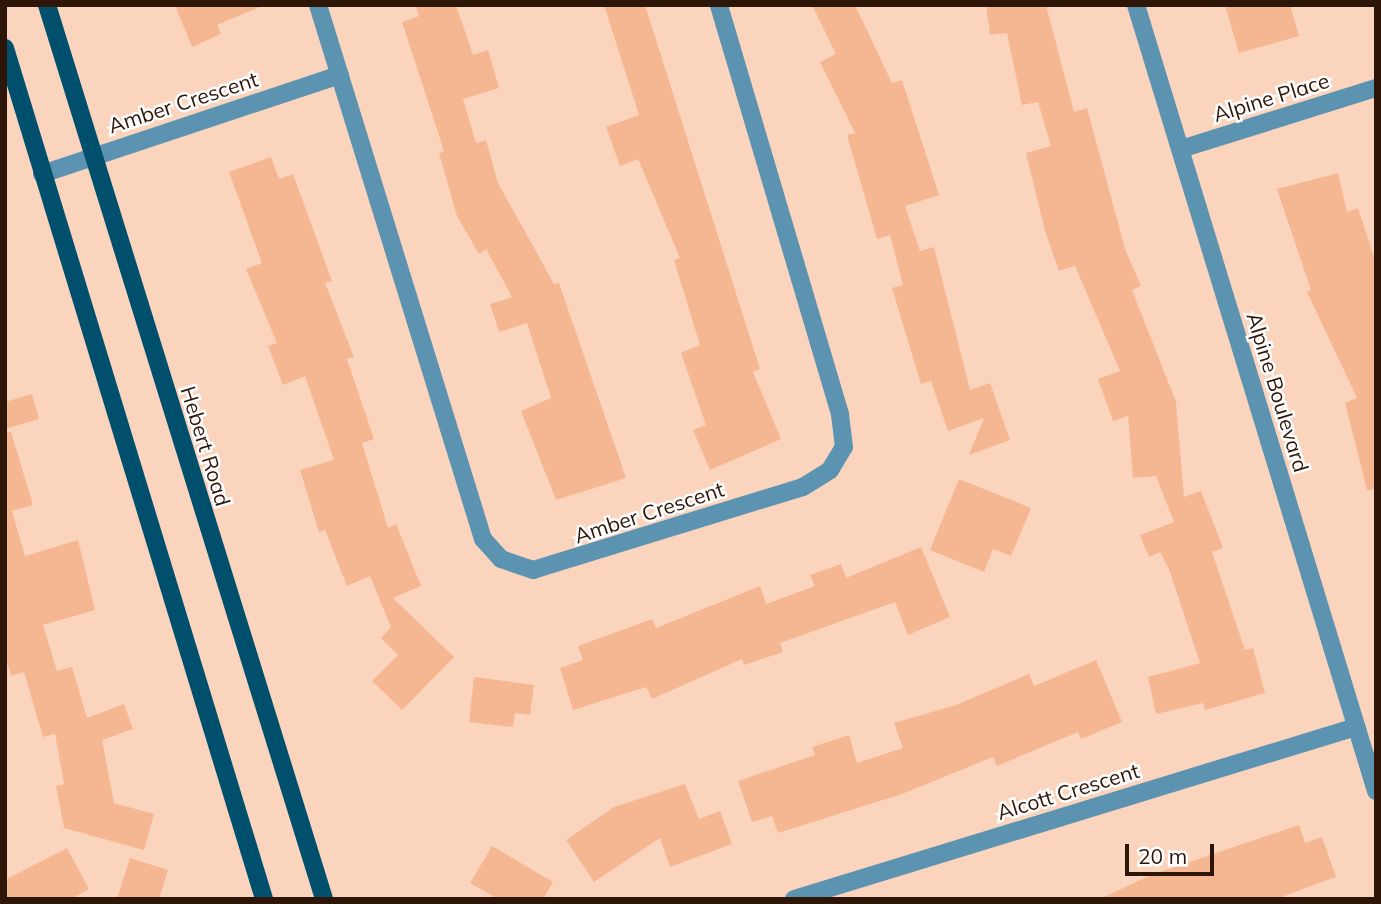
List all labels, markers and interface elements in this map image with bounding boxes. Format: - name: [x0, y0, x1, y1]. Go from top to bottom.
- street label: Amber Crescent: [105, 66, 261, 138]
- street label: Alpine Place: [1210, 67, 1332, 127]
- street label: Alpine Boulevard: [1242, 309, 1314, 475]
- street label: Hebert Road: [176, 383, 236, 509]
- street label: Amber Crescent: [571, 476, 727, 548]
- street label: Alcott Crescent: [994, 757, 1142, 825]
- scale bar: [1129, 830, 1218, 874]
- text: 20 m: [1138, 843, 1187, 869]

